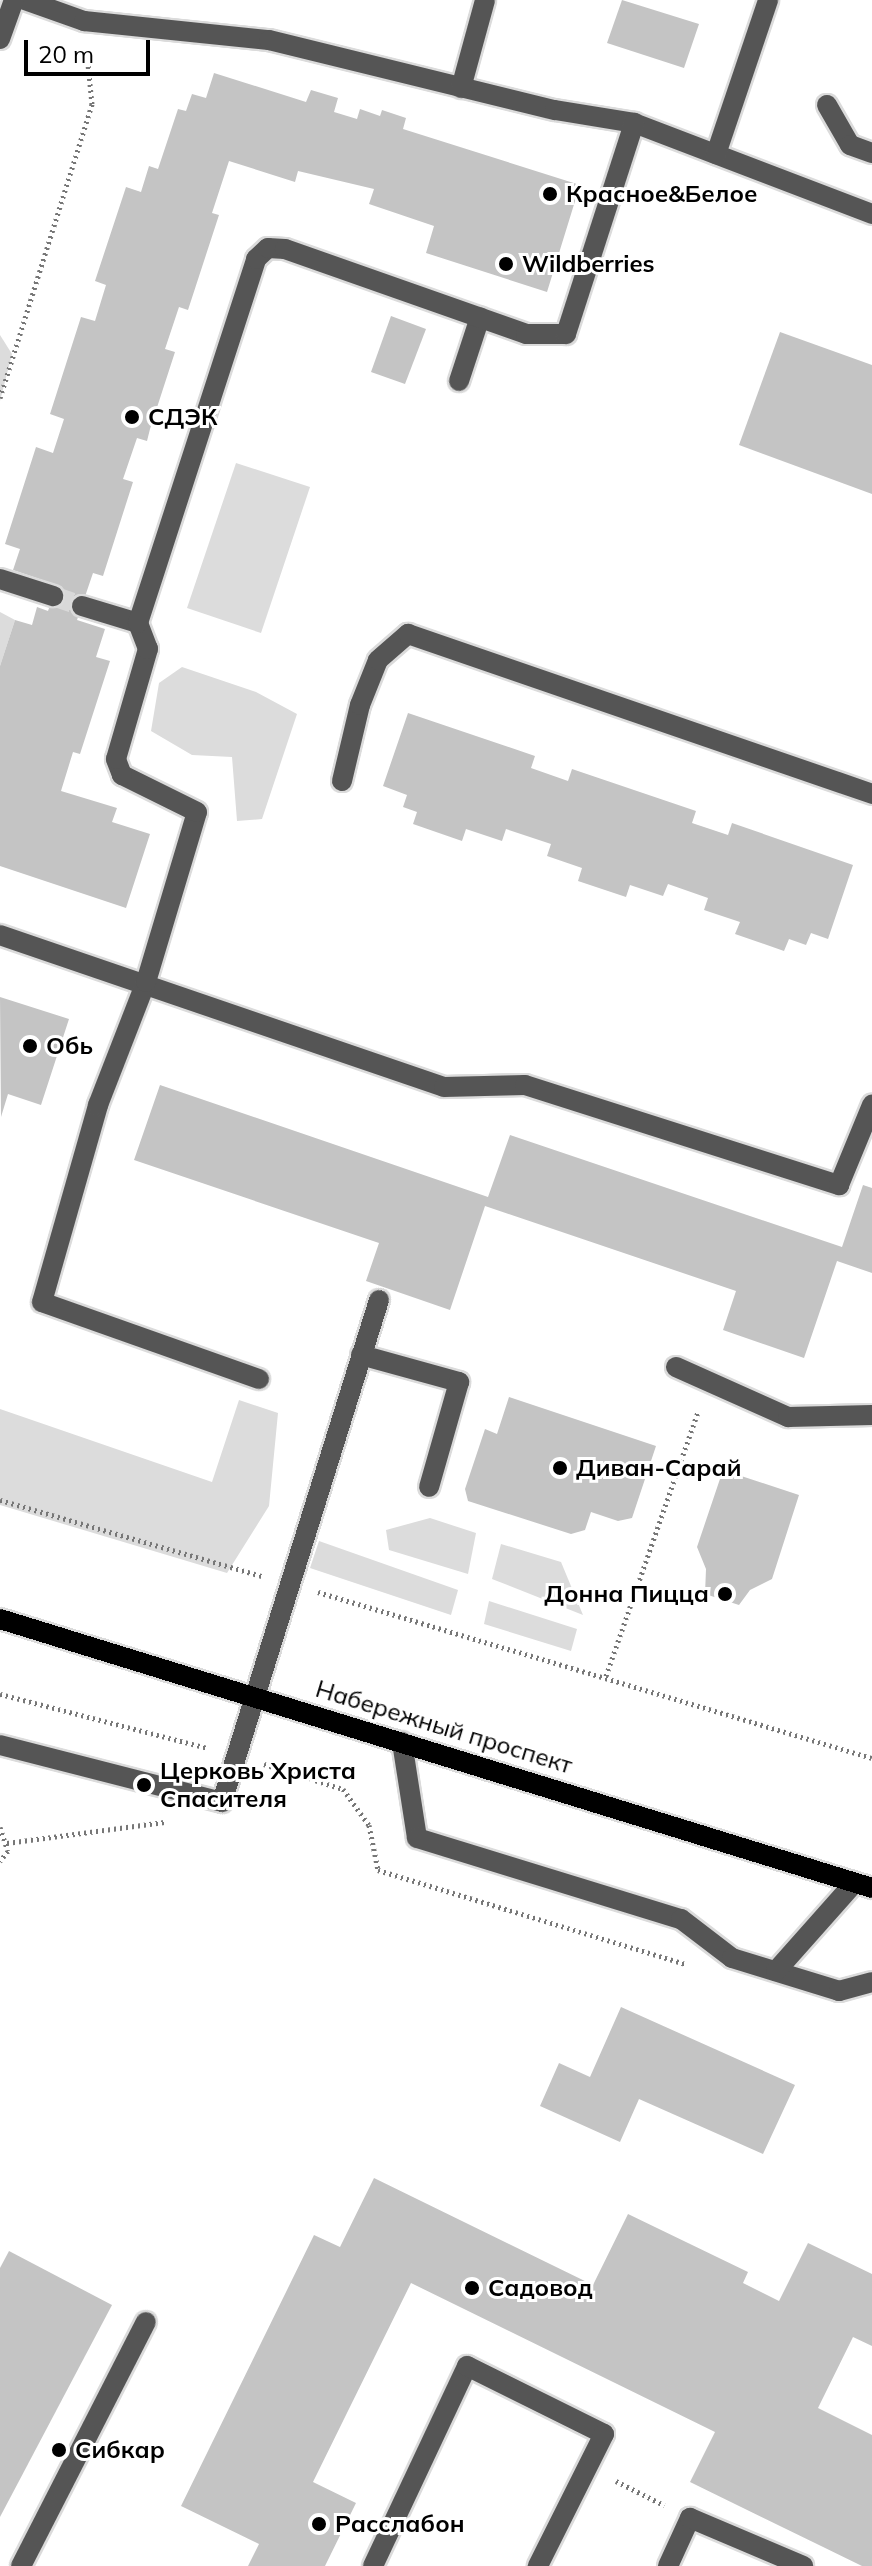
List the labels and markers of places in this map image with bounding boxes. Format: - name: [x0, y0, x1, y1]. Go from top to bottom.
- place label: Красное&Белое: [566, 180, 757, 208]
- marker: Красное&Белое: [541, 185, 559, 203]
- place label: Wildberries: [522, 250, 655, 278]
- marker: Wildberries: [497, 255, 515, 273]
- place label: СДЭК: [148, 403, 217, 431]
- marker: СДЭК: [123, 408, 141, 426]
- place label: Обь: [46, 1032, 93, 1060]
- marker: Обь: [21, 1037, 39, 1055]
- place label: Диван-Сарай: [576, 1454, 741, 1482]
- marker: Диван-Сарай: [551, 1459, 569, 1477]
- place label: Донна Пицца: [544, 1580, 709, 1608]
- marker: Донна Пицца: [716, 1585, 734, 1603]
- place label: Церковь Христа Спасителя: [160, 1757, 356, 1813]
- marker: Церковь Христа Спасителя: [135, 1776, 153, 1794]
- place label: Садовод: [488, 2274, 593, 2302]
- marker: Садовод: [463, 2279, 481, 2297]
- place label: Сибкар: [75, 2436, 165, 2464]
- marker: Сибкар: [50, 2441, 68, 2459]
- place label: Расслабон: [335, 2510, 465, 2538]
- marker: Расслабон: [310, 2515, 328, 2533]

